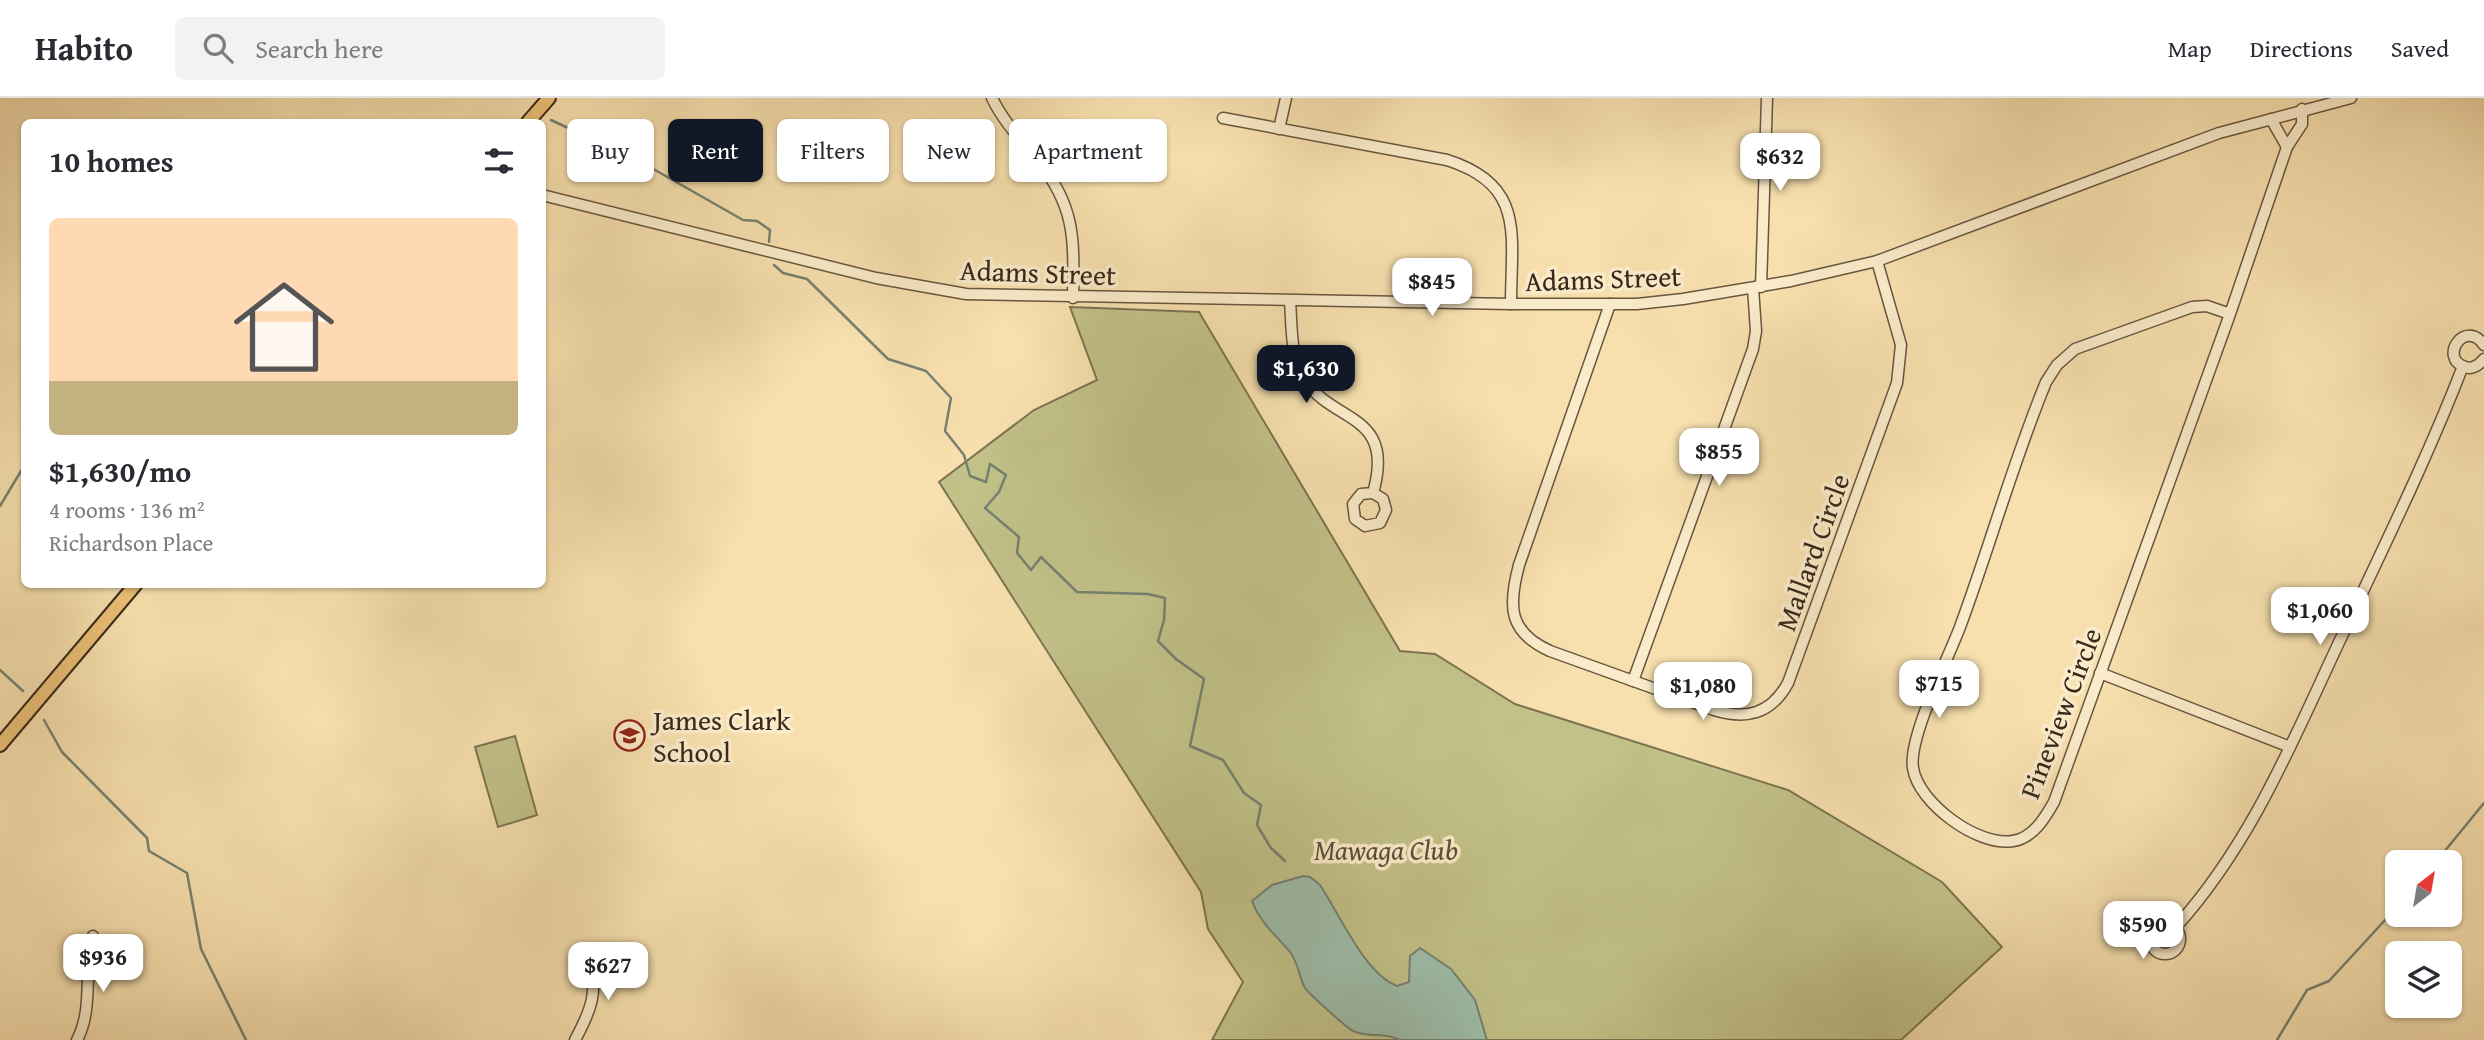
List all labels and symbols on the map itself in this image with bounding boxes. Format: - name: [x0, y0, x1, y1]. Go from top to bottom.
- pin: $632: [1739, 134, 1821, 193]
- street label: Adams Street: [959, 249, 1117, 295]
- street label: Adams Street: [1524, 255, 1682, 301]
- pin: $845: [1391, 258, 1473, 318]
- pin: $1,630: [1249, 345, 1363, 405]
- pin: $855: [1678, 428, 1760, 488]
- street label: Mallard Circle: [1765, 468, 1859, 636]
- pin: $1,060: [2263, 588, 2377, 647]
- street label: Pineview Circle: [2009, 622, 2111, 804]
- pin: $715: [1898, 660, 1980, 720]
- pin: $1,080: [1646, 662, 1760, 722]
- place label: James Clark School: [650, 699, 791, 772]
- school or university icon: James Clark School: [613, 718, 647, 752]
- park label: Mawaga Club: [1314, 829, 1458, 870]
- north arrow: [2385, 850, 2462, 928]
- pin: $590: [2102, 902, 2184, 961]
- pin: $936: [62, 934, 144, 994]
- pin: $627: [567, 942, 649, 1002]

